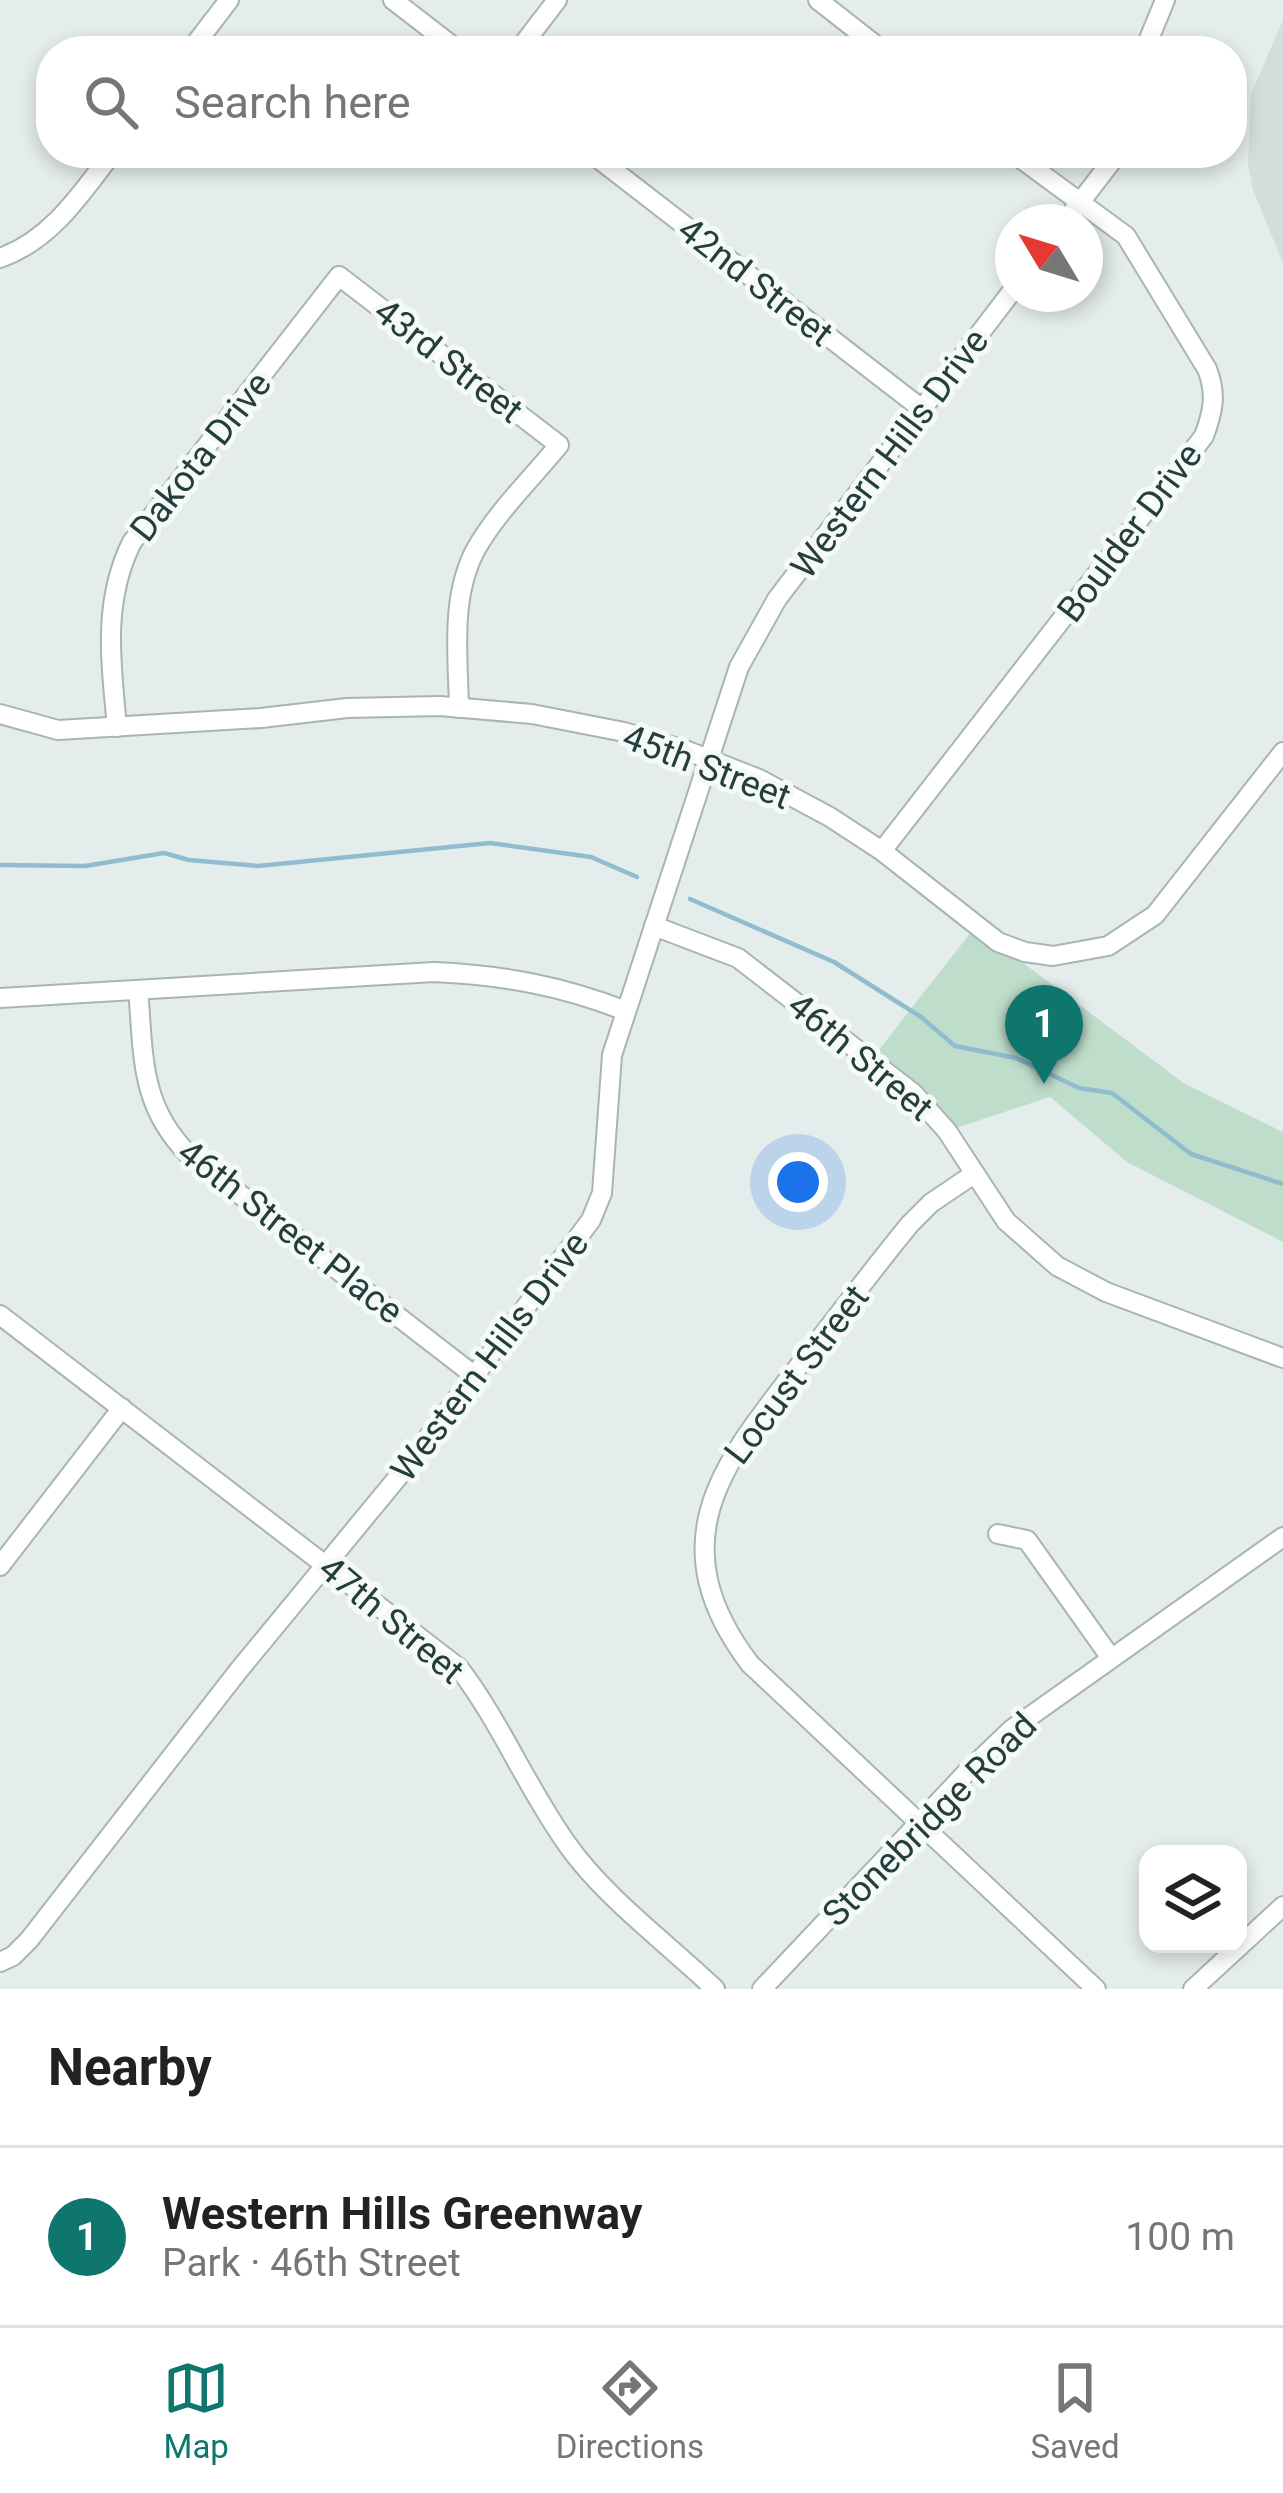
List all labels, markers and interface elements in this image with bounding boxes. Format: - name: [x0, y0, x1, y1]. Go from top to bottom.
- search box: [36, 36, 1247, 168]
- icon: search: [78, 69, 144, 135]
- text: Search here: [174, 76, 411, 129]
- north arrow: [995, 204, 1103, 312]
- street label: 42nd Street: [670, 208, 841, 355]
- street label: 43rd Street: [366, 290, 531, 432]
- street label: Western Hills Drive: [782, 321, 997, 587]
- street label: Dakota Drive: [122, 364, 280, 550]
- street label: Boulder Drive: [1049, 435, 1211, 630]
- street label: 45th Street: [617, 716, 796, 818]
- street label: 46th Street: [779, 984, 941, 1129]
- pin: 1: [1005, 985, 1083, 1084]
- street label: 46th Street Place: [170, 1131, 411, 1333]
- your location: [768, 1152, 828, 1212]
- street label: Western Hills Drive: [382, 1224, 597, 1490]
- street label: Locust Street: [716, 1277, 878, 1472]
- street label: 47th Street: [310, 1547, 472, 1692]
- street label: Stonebridge Road: [814, 1704, 1045, 1935]
- map controls: [1139, 1845, 1247, 1953]
- button: layers: [1139, 1845, 1247, 1953]
- text: Nearby: [48, 2038, 212, 2097]
- text: Western Hills Greenway: [162, 2187, 642, 2240]
- text: 1: [76, 2214, 98, 2260]
- text: 100 m: [1125, 2214, 1235, 2260]
- text: Park · 46th Street: [162, 2240, 461, 2286]
- tab: Map: [163, 2355, 229, 2466]
- tab: Directions: [556, 2355, 704, 2466]
- tab: Saved: [1031, 2355, 1120, 2466]

